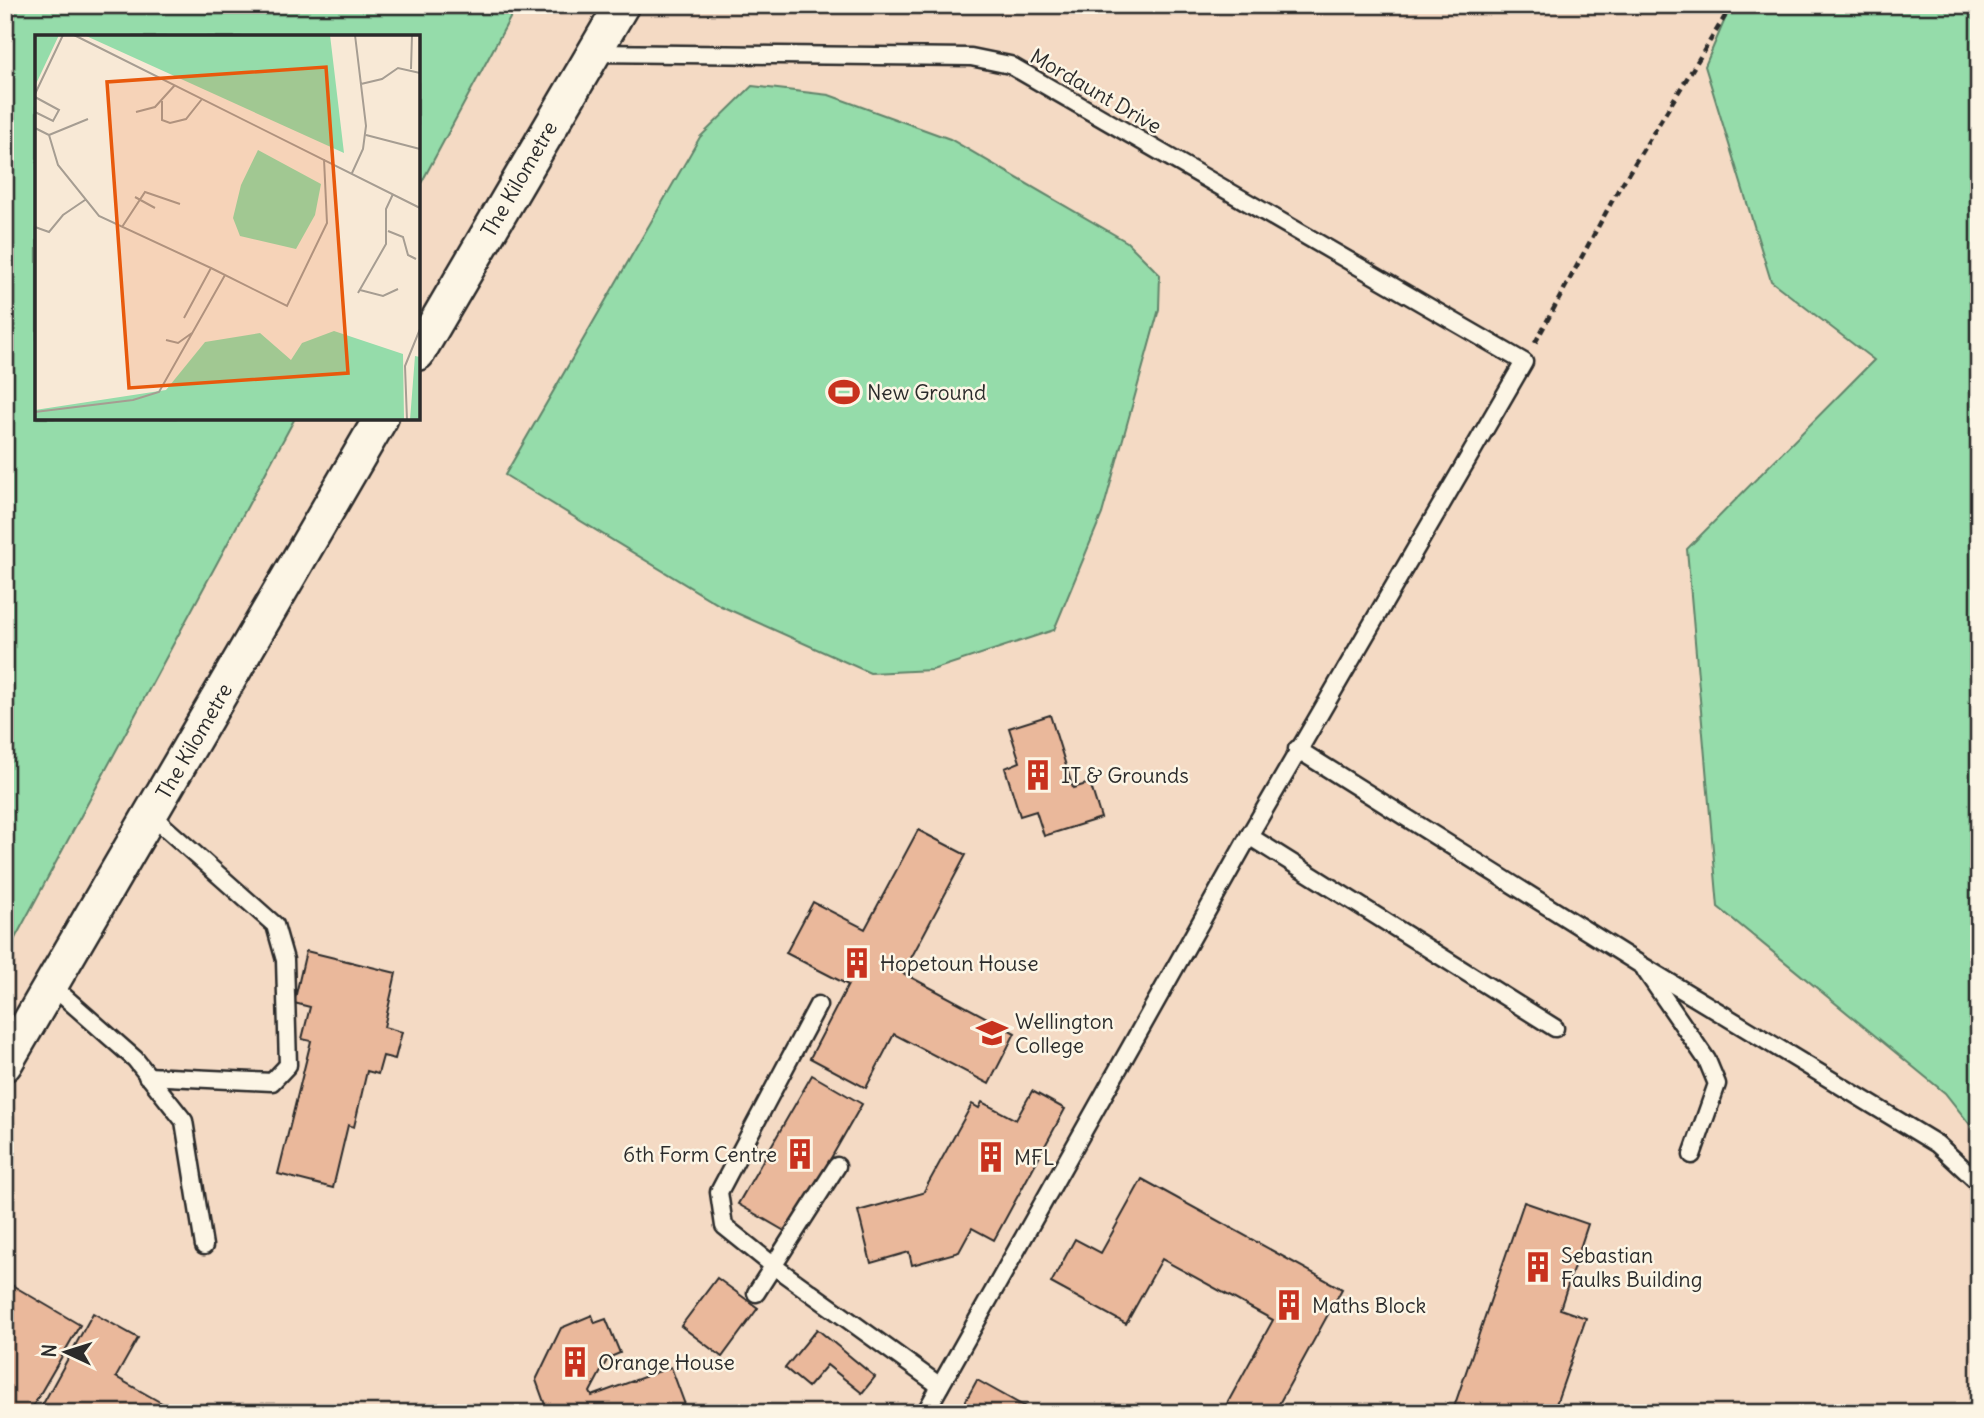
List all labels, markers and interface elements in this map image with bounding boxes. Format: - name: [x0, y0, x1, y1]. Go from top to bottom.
- inset map: [35, 35, 420, 420]
- street label: Mordaunt Drive: [1026, 43, 1166, 139]
- street label: The Kilometre: [475, 116, 563, 242]
- sports icon: New Ground: [827, 375, 861, 409]
- place label: New Ground: [867, 379, 986, 406]
- street label: The Kilometre: [150, 678, 238, 804]
- building icon: IT & Grounds: [1021, 758, 1055, 792]
- place label: IT & Grounds: [1061, 762, 1189, 789]
- building icon: Hopetoun House: [840, 946, 874, 980]
- place label: Hopetoun House: [880, 950, 1039, 977]
- place label: Wellington College: [1015, 1008, 1114, 1059]
- school or university icon: Wellington College: [975, 1016, 1009, 1050]
- building icon: 6th Form Centre: [783, 1137, 817, 1171]
- building icon: MFL: [974, 1140, 1008, 1174]
- place label: 6th Form Centre: [623, 1141, 777, 1168]
- place label: MFL: [1014, 1144, 1054, 1171]
- place label: Sebastian Faulks Building: [1561, 1242, 1702, 1293]
- building icon: Sebastian Faulks Building: [1521, 1250, 1555, 1284]
- building icon: Maths Block: [1272, 1288, 1306, 1322]
- place label: Maths Block: [1312, 1292, 1426, 1319]
- north arrow: [32, 1316, 102, 1386]
- text: N: [37, 1343, 61, 1358]
- building icon: Orange House: [558, 1345, 592, 1379]
- place label: Orange House: [598, 1349, 735, 1376]

